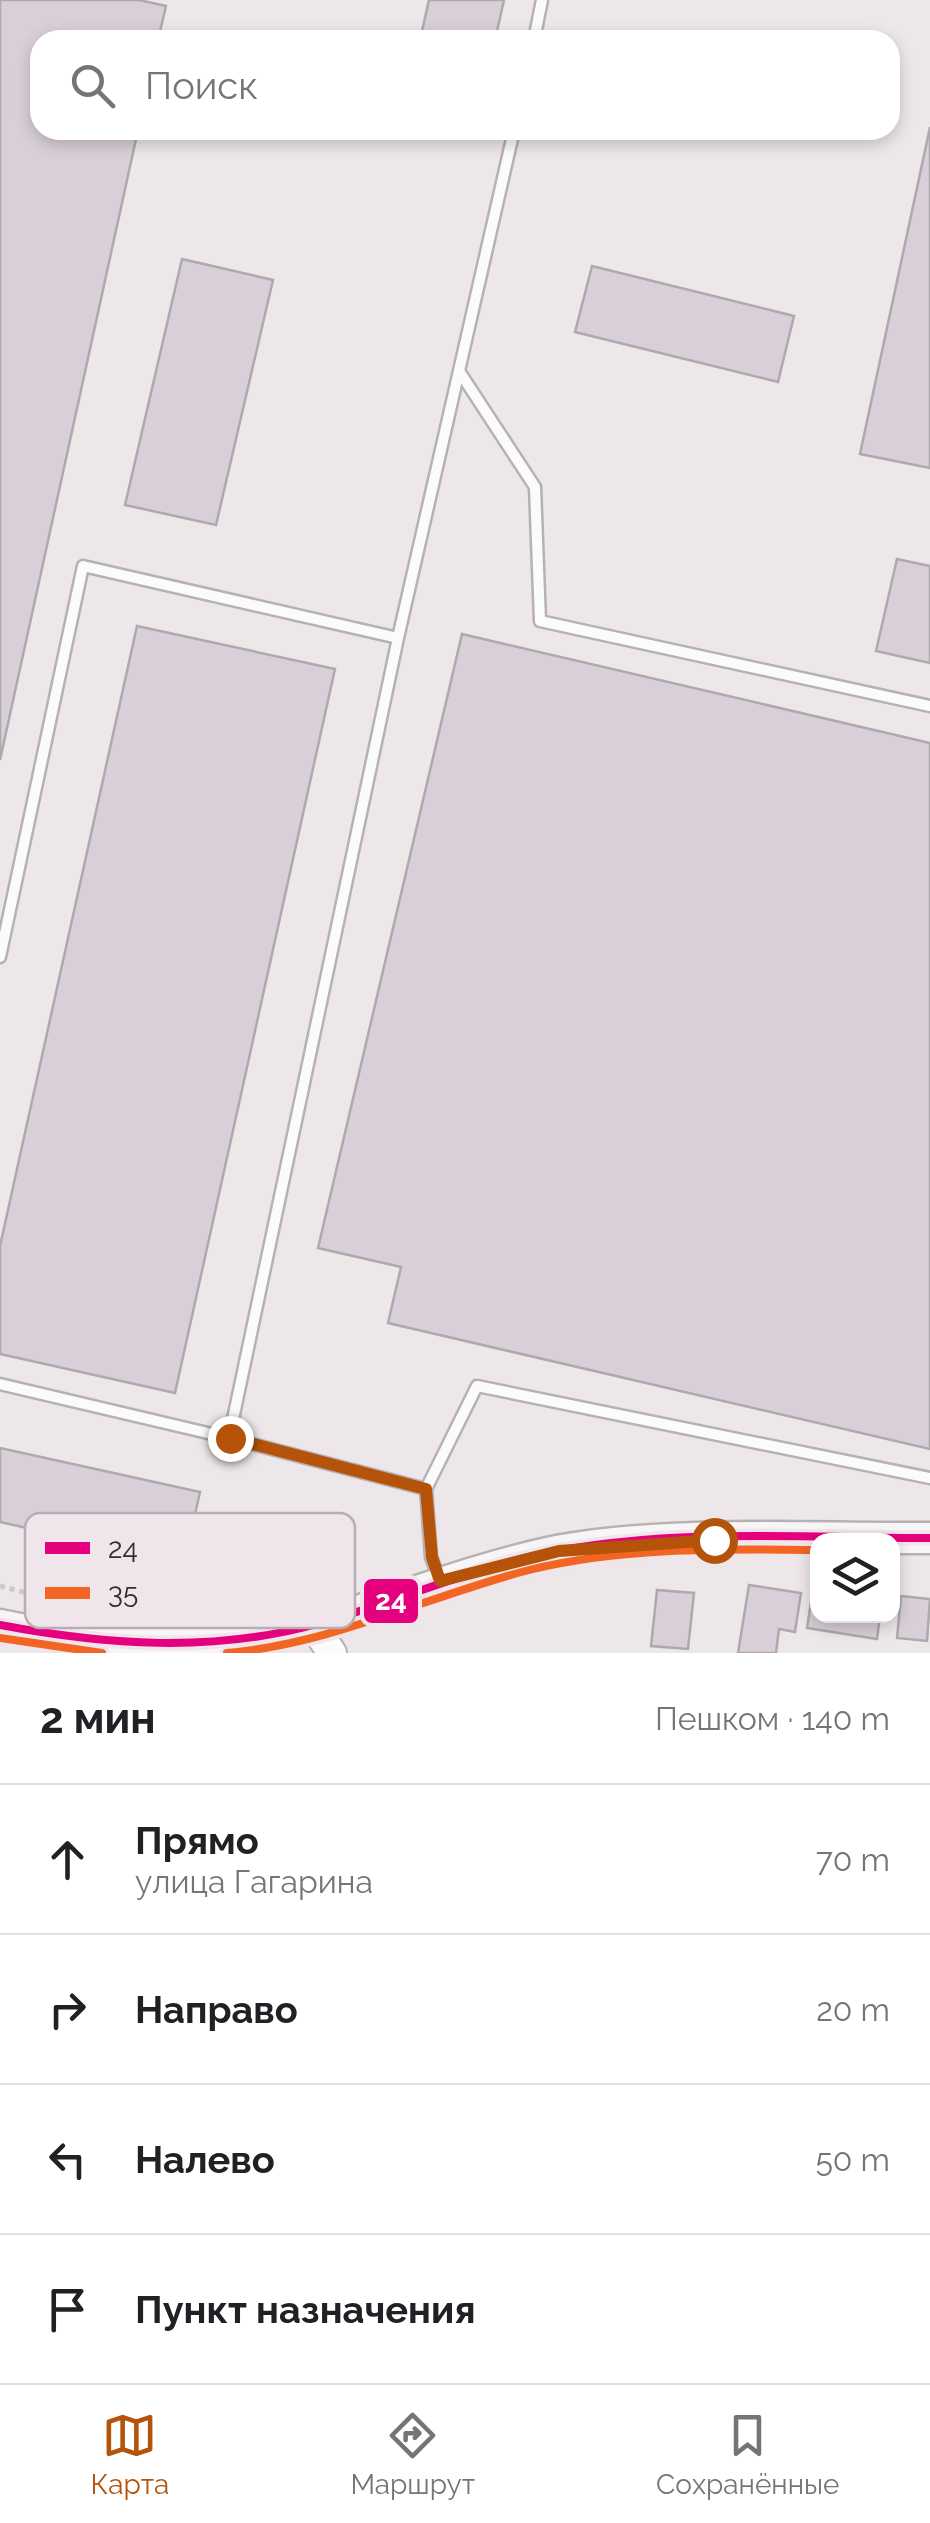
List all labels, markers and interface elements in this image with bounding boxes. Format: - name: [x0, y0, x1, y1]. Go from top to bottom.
- search box: [30, 30, 900, 140]
- icon: search: [65, 58, 120, 113]
- text: Поиск: [145, 63, 258, 108]
- route end: [208, 1416, 254, 1462]
- legend: [25, 1513, 355, 1628]
- route start: [692, 1518, 738, 1564]
- text: 24: [108, 1532, 138, 1565]
- map controls: [810, 1533, 900, 1623]
- button: layers: [810, 1533, 900, 1623]
- text: 35: [108, 1577, 138, 1610]
- line badge: 24: [362, 1577, 420, 1625]
- text: 24: [375, 1584, 407, 1617]
- text: 2 мин: [40, 1694, 156, 1743]
- text: Пешком · 140 m: [655, 1700, 890, 1737]
- text: Прямо: [135, 1818, 259, 1863]
- icon: ahead: [40, 1832, 95, 1887]
- text: 70 m: [816, 1841, 890, 1878]
- text: улица Гагарина: [135, 1863, 373, 1900]
- icon: right: [40, 1982, 95, 2037]
- text: Направо: [135, 1987, 298, 2032]
- text: 20 m: [816, 1991, 890, 2028]
- icon: left: [40, 2132, 95, 2187]
- text: Налево: [135, 2137, 275, 2182]
- text: 50 m: [815, 2141, 890, 2178]
- icon: arrive: [40, 2282, 95, 2337]
- text: Пункт назначения: [135, 2287, 476, 2332]
- tab: Карта: [91, 2408, 169, 2501]
- tab: Маршрут: [350, 2408, 475, 2501]
- tab: Сохранённые: [656, 2408, 839, 2501]

